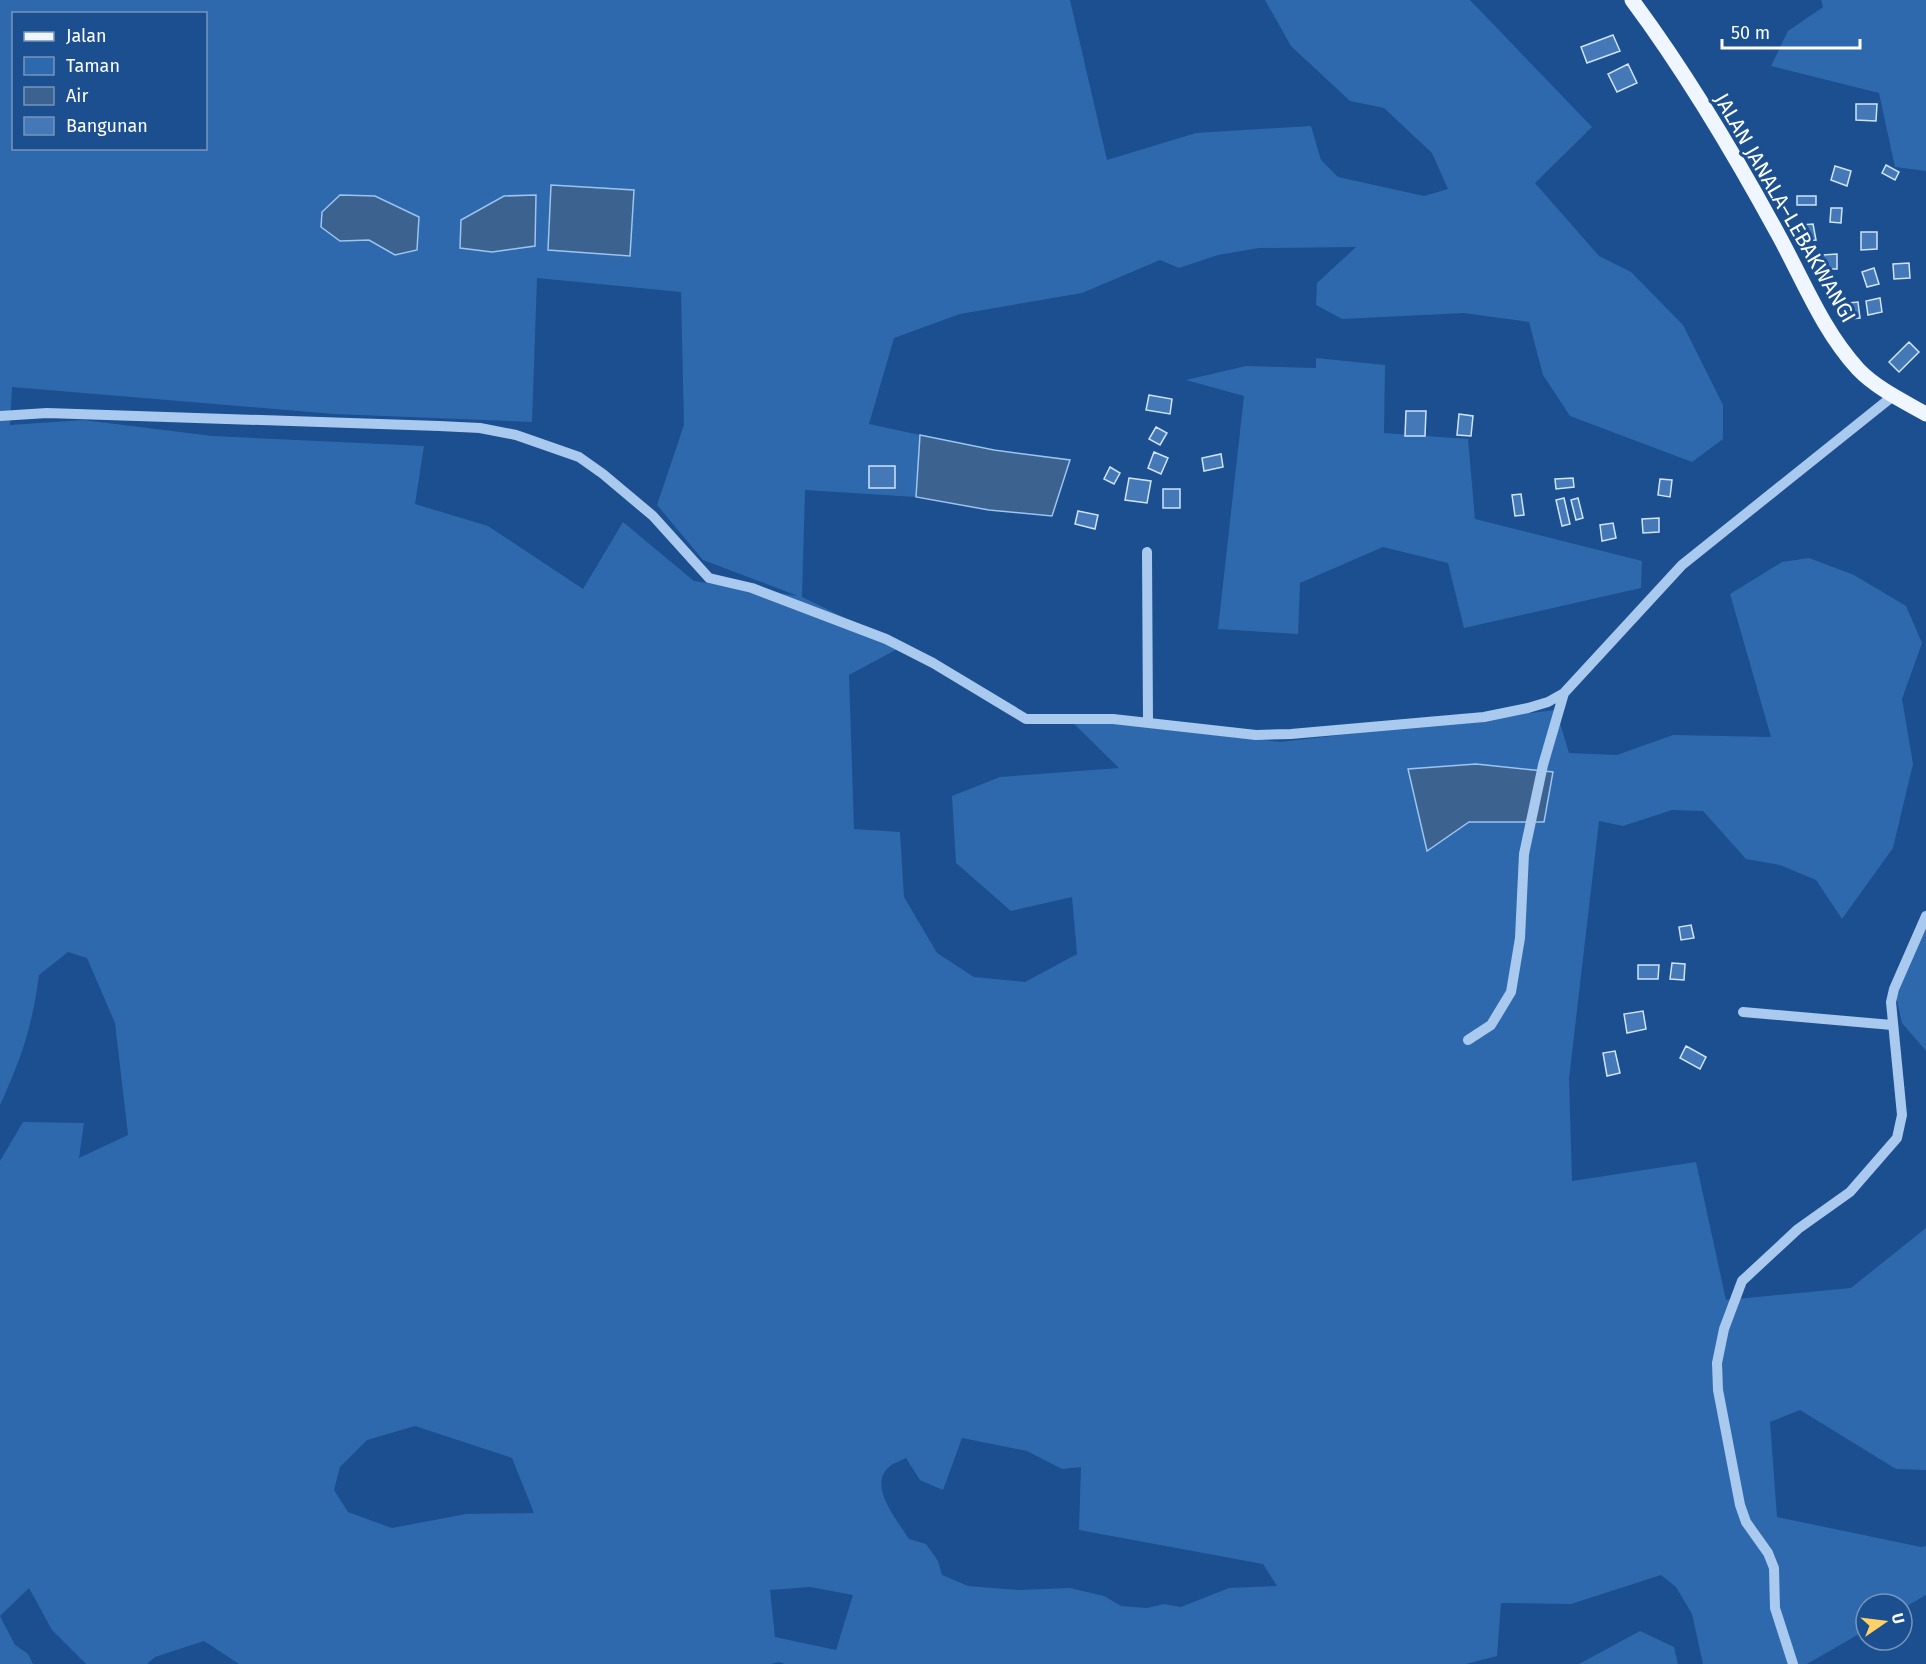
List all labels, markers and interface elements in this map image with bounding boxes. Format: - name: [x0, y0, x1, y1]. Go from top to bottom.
- legend: [12, 12, 207, 150]
- scale bar: [1722, 12, 1860, 50]
- text: 50 m: [1731, 22, 1770, 44]
- text: Jalan: [66, 25, 107, 47]
- text: Taman: [66, 55, 120, 77]
- text: Air: [66, 85, 88, 107]
- street label: JALAN JANALA–LEBAKWANGI: [1709, 89, 1861, 327]
- text: Bangunan: [66, 115, 148, 137]
- north arrow: [1854, 1592, 1914, 1652]
- text: U: [1888, 1611, 1909, 1626]

